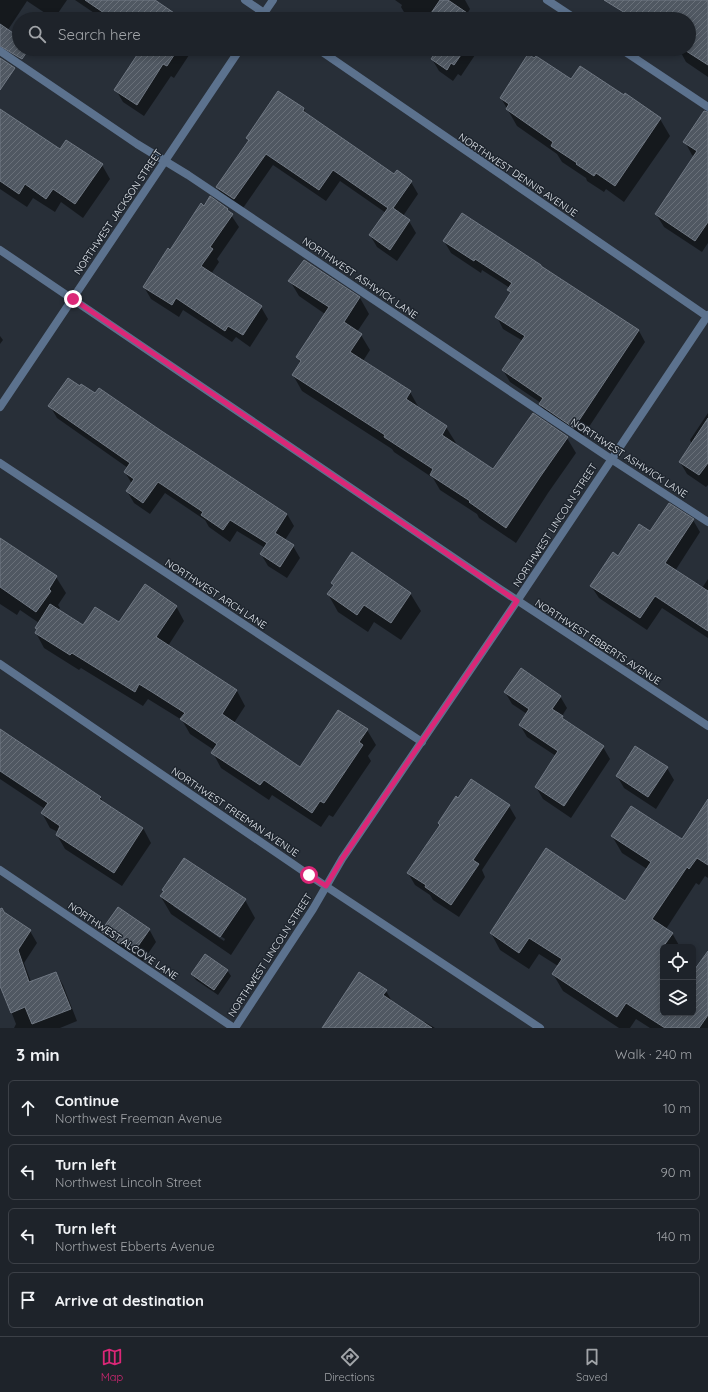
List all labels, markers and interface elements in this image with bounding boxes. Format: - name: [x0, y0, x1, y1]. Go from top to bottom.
- search box: [12, 12, 696, 56]
- icon: search: [26, 23, 48, 45]
- text: Search here: [58, 25, 141, 44]
- street label: NORTHWEST DENNIS AVENUE: [456, 130, 580, 220]
- street label: NORTHWEST JACKSON STREET: [71, 147, 165, 277]
- street label: NORTHWEST ASHWICK LANE: [300, 234, 421, 322]
- route end: [64, 290, 82, 308]
- street label: NORTHWEST ASHWICK LANE: [568, 415, 690, 501]
- street label: NORTHWEST LINCOLN STREET: [510, 461, 600, 589]
- street label: NORTHWEST ARCH LANE: [163, 556, 270, 632]
- street label: NORTHWEST EBBERTS AVENUE: [533, 596, 664, 688]
- street label: NORTHWEST FREEMAN AVENUE: [169, 764, 301, 860]
- route start: [300, 866, 318, 884]
- street label: NORTHWEST LINCOLN STREET: [225, 891, 315, 1019]
- street label: NORTHWEST ALCOVE LANE: [65, 899, 181, 983]
- map controls: [660, 944, 696, 1016]
- button: locate: [660, 944, 696, 980]
- button: layers: [660, 980, 696, 1016]
- text: 3 min: [16, 1044, 60, 1065]
- text: Walk · 240 m: [615, 1046, 692, 1062]
- text: Continue: [55, 1091, 119, 1110]
- icon: ahead: [17, 1097, 39, 1119]
- text: 10 m: [663, 1100, 691, 1116]
- text: Northwest Freeman Avenue: [55, 1110, 222, 1126]
- text: Turn left: [55, 1155, 117, 1174]
- icon: left: [17, 1161, 39, 1183]
- text: 90 m: [661, 1164, 691, 1180]
- text: Northwest Lincoln Street: [55, 1174, 202, 1190]
- text: Turn left: [55, 1219, 117, 1238]
- icon: left: [17, 1225, 39, 1247]
- text: 140 m: [656, 1228, 691, 1244]
- text: Northwest Ebberts Avenue: [55, 1238, 215, 1254]
- icon: arrive: [17, 1289, 39, 1311]
- text: Arrive at destination: [55, 1291, 204, 1310]
- tab: Map: [101, 1346, 123, 1384]
- tab: Directions: [324, 1346, 375, 1384]
- tab: Saved: [576, 1346, 607, 1384]

